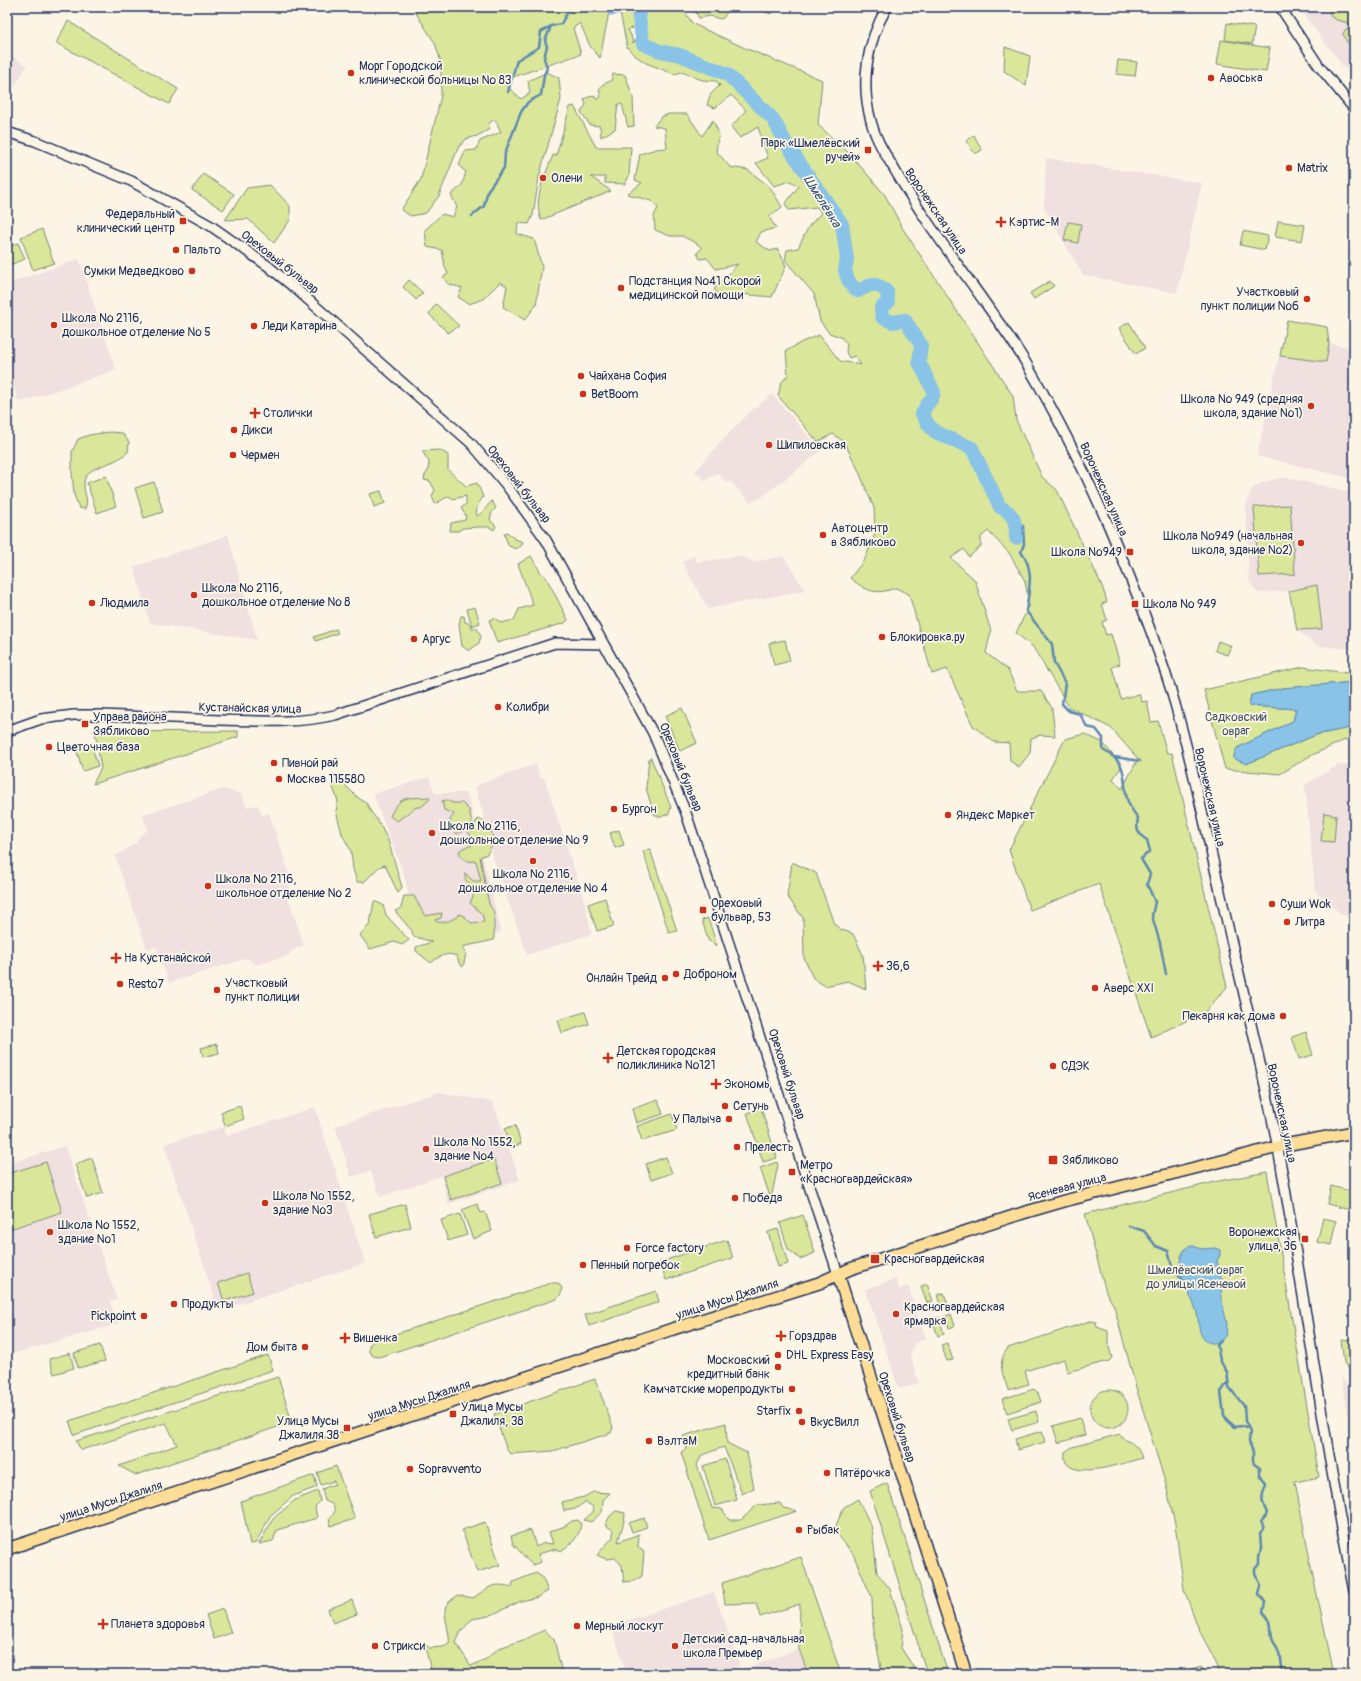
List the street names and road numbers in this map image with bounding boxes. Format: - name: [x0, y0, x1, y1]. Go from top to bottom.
- street label: Воронежская улица: [901, 165, 970, 258]
- street label: Ореховый бульвар: [238, 227, 322, 298]
- street label: Воронежская улица: [1076, 440, 1131, 539]
- street label: Ореховый бульвар: [484, 442, 554, 526]
- street label: Кустанайская улица: [198, 700, 302, 717]
- street label: Ореховый бульвар: [656, 721, 705, 814]
- street label: Воронежская улица: [1191, 746, 1228, 848]
- street label: Ореховый бульвар: [765, 1027, 808, 1122]
- street label: Воронежская улица: [1264, 1062, 1299, 1164]
- street label: Ясеневая улица: [1026, 1170, 1108, 1205]
- street label: улица Мусы Джалиля: [673, 1276, 781, 1323]
- street label: Ореховый бульвар: [875, 1370, 918, 1465]
- street label: улица Мусы Джалиля: [365, 1377, 473, 1424]
- street label: улица Мусы Джалиля: [57, 1478, 165, 1525]

